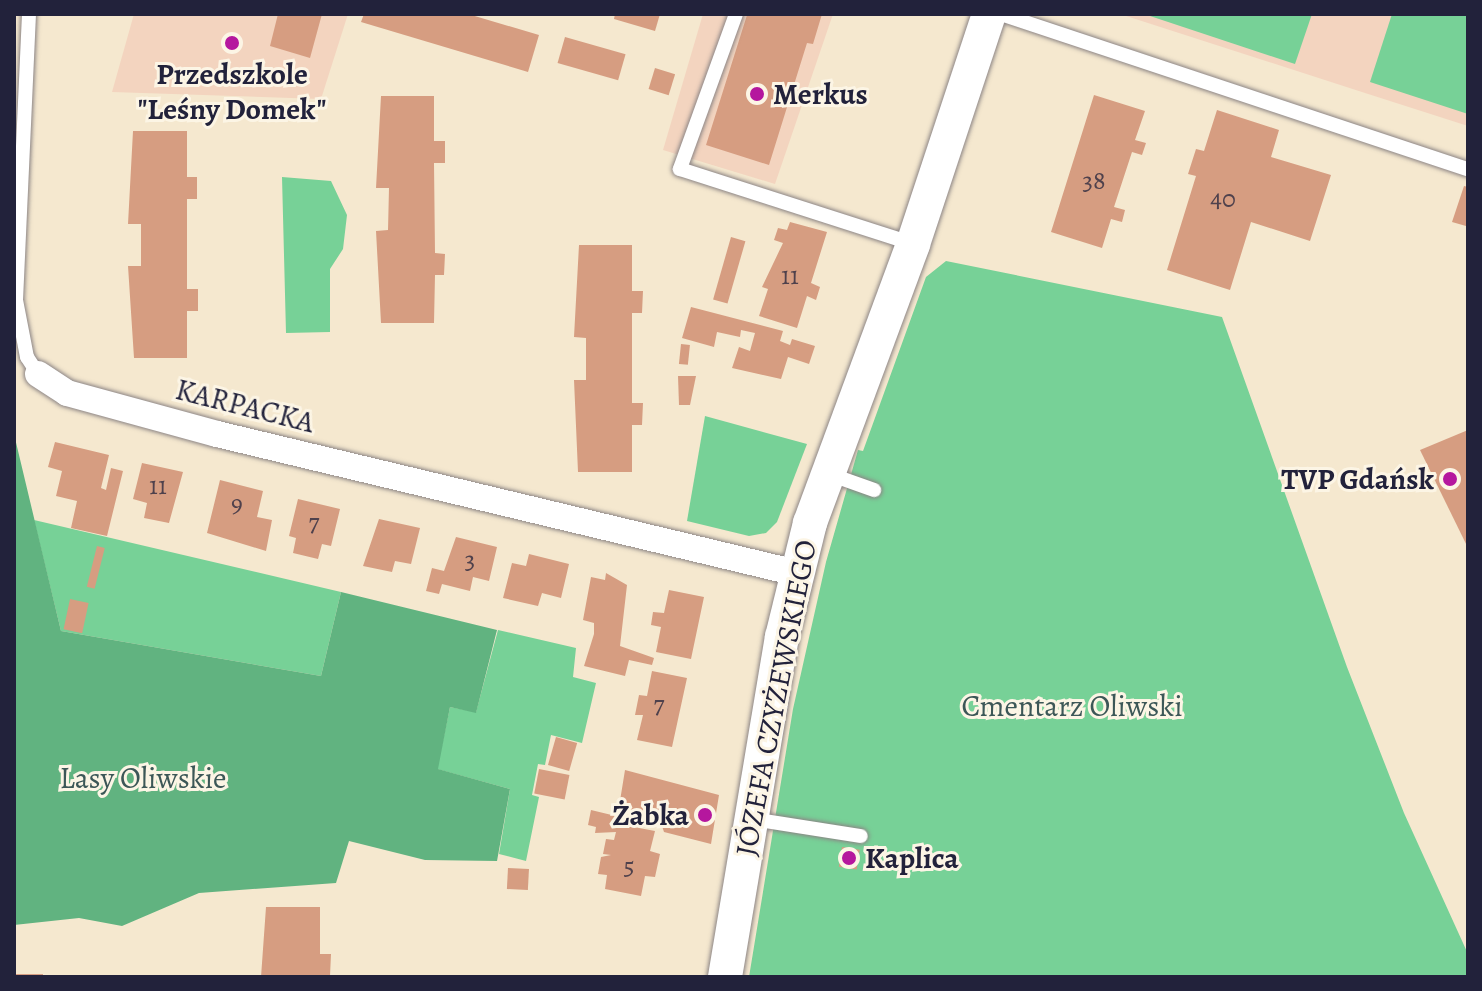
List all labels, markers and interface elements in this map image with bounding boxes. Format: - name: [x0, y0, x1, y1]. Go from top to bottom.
- marker: Przedszkole "Leśny Domek": [223, 34, 241, 52]
- place label: Przedszkole "Leśny Domek": [138, 56, 326, 126]
- place label: Merkus: [773, 76, 868, 112]
- marker: Merkus: [748, 85, 766, 103]
- house number: 38: [1082, 165, 1106, 197]
- house number: 40: [1210, 183, 1236, 215]
- house number: 11: [781, 260, 799, 292]
- street label: KARPACKA: [172, 371, 318, 441]
- place label: TVP Gdańsk: [1281, 461, 1434, 497]
- house number: 11: [149, 470, 167, 502]
- marker: TVP Gdańsk: [1441, 470, 1459, 488]
- house number: 9: [231, 488, 243, 520]
- house number: 7: [309, 507, 319, 539]
- street label: JÓZEFA CZYŻEWSKIEGO: [728, 537, 824, 859]
- house number: 3: [465, 544, 475, 576]
- park label: Cmentarz Oliwski: [961, 688, 1183, 724]
- house number: 7: [654, 689, 664, 721]
- park label: Lasy Oliwskie: [59, 760, 227, 796]
- place label: Żabka: [612, 797, 689, 833]
- marker: Żabka: [696, 806, 714, 824]
- place label: Kaplica: [865, 840, 959, 876]
- marker: Kaplica: [840, 849, 858, 867]
- house number: 5: [623, 850, 635, 882]

